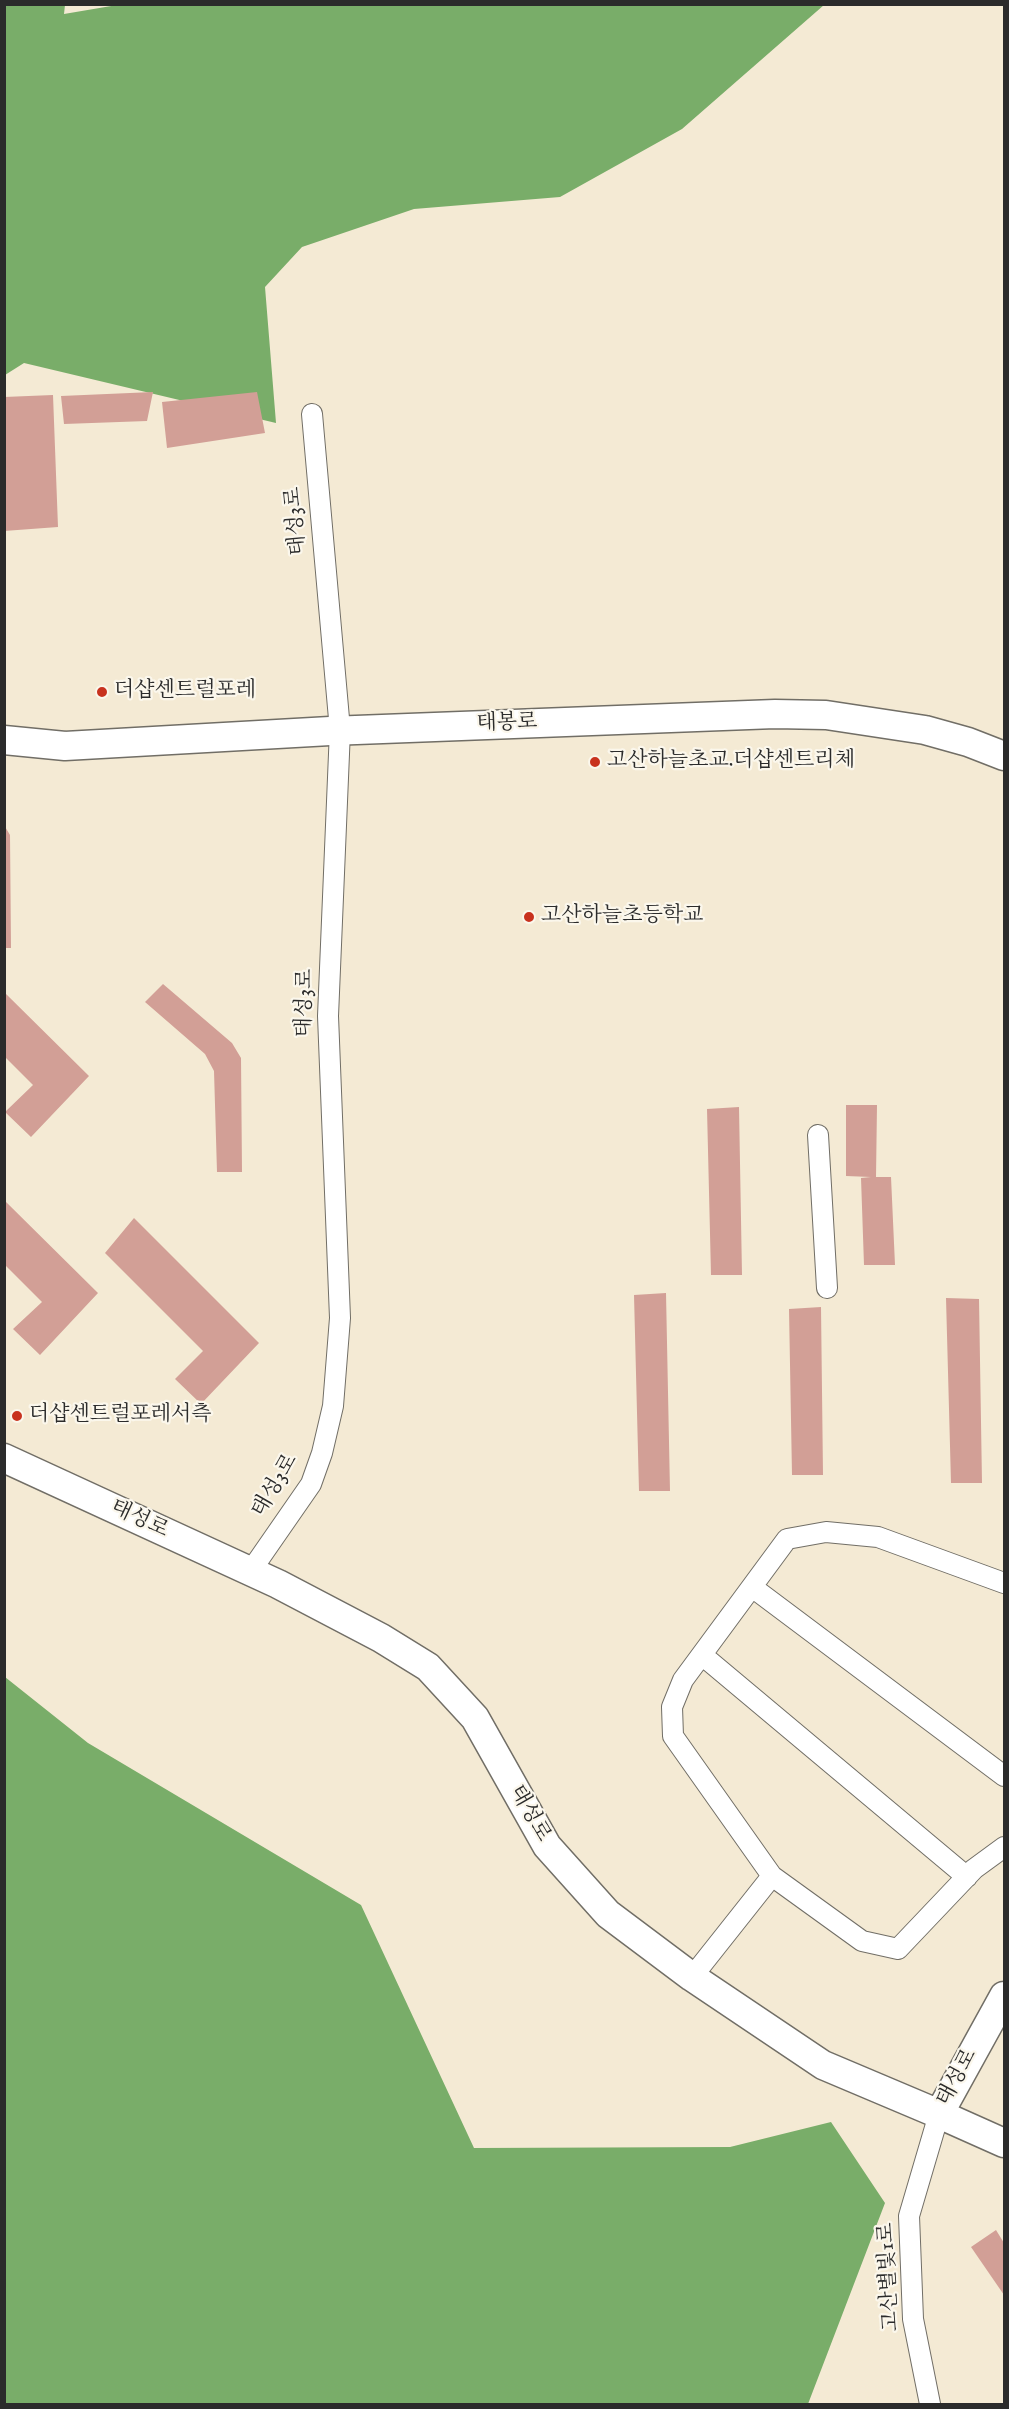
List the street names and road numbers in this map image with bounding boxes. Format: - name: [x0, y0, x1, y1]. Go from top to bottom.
- street label: 태성3로: [281, 486, 313, 556]
- street label: 태봉로: [476, 710, 538, 738]
- street label: 태성3로: [293, 968, 319, 1038]
- street label: 태성3로: [248, 1450, 304, 1522]
- street label: 태성로: [106, 1496, 172, 1544]
- street label: 태성로: [503, 1781, 555, 1847]
- street label: 태성로: [933, 2045, 983, 2111]
- street label: 고산별빛1로: [875, 2222, 905, 2332]

